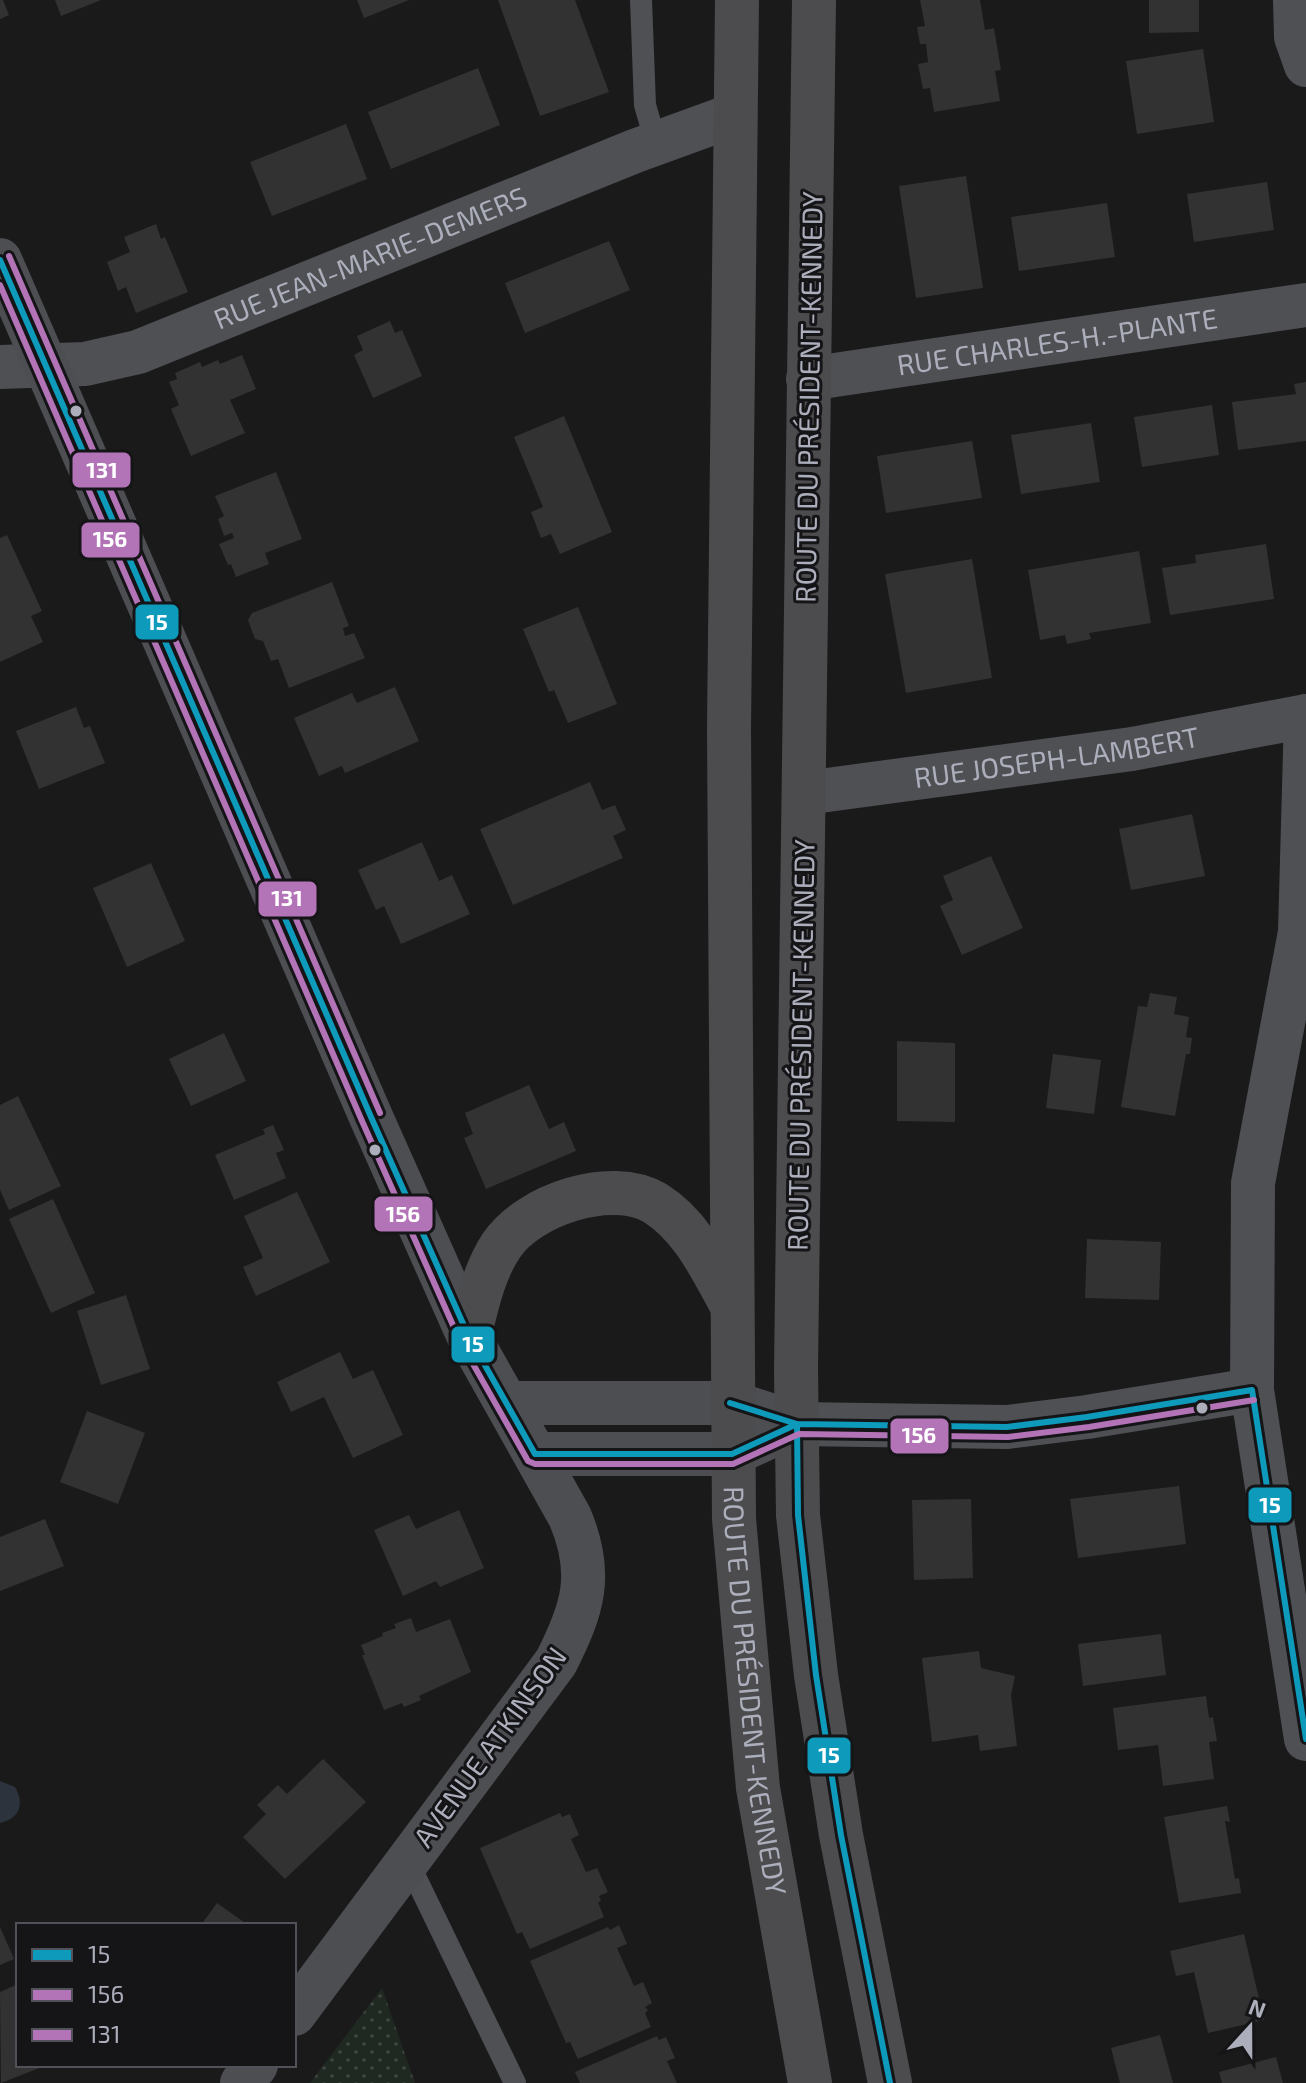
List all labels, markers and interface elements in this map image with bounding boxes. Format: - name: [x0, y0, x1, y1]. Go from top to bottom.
- street label: RUE JEAN-MARIE-DEMERS: [208, 179, 531, 336]
- street label: ROUTE DU PRÉSIDENT-KENNEDY: [787, 191, 829, 603]
- street label: RUE CHARLES-H.-PLANTE: [895, 300, 1220, 382]
- unlabelled marker: [68, 403, 84, 419]
- line badge: 131: [71, 451, 132, 489]
- text: 131: [86, 456, 118, 482]
- line badge: 156: [80, 521, 141, 559]
- text: 156: [93, 525, 127, 551]
- line badge: 15: [134, 603, 180, 641]
- text: 15: [146, 608, 168, 634]
- street label: RUE JOSEPH-LAMBERT: [912, 719, 1202, 794]
- street label: ROUTE DU PRÉSIDENT-KENNEDY: [779, 839, 821, 1251]
- line badge: 131: [257, 880, 318, 918]
- text: 131: [271, 884, 303, 910]
- unlabelled marker: [367, 1142, 383, 1158]
- line badge: 156: [373, 1195, 434, 1233]
- text: 156: [386, 1200, 420, 1226]
- line badge: 15: [450, 1325, 496, 1364]
- text: 15: [462, 1330, 484, 1356]
- unlabelled marker: [1194, 1400, 1210, 1416]
- line badge: 156: [889, 1417, 950, 1455]
- text: 156: [902, 1421, 936, 1447]
- street label: ROUTE DU PRÉSIDENT-KENNEDY: [718, 1486, 795, 1898]
- line badge: 15: [1247, 1486, 1293, 1524]
- text: 15: [1259, 1491, 1281, 1517]
- street label: AVENUE ATKINSON: [405, 1640, 573, 1853]
- line badge: 15: [806, 1736, 852, 1775]
- text: 15: [818, 1741, 840, 1767]
- legend: [16, 1923, 296, 2067]
- text: 15: [88, 1939, 110, 1968]
- text: 156: [88, 1979, 124, 2008]
- north arrow: [1210, 1987, 1290, 2067]
- text: N: [1245, 1992, 1270, 2022]
- text: 131: [88, 2019, 120, 2048]

